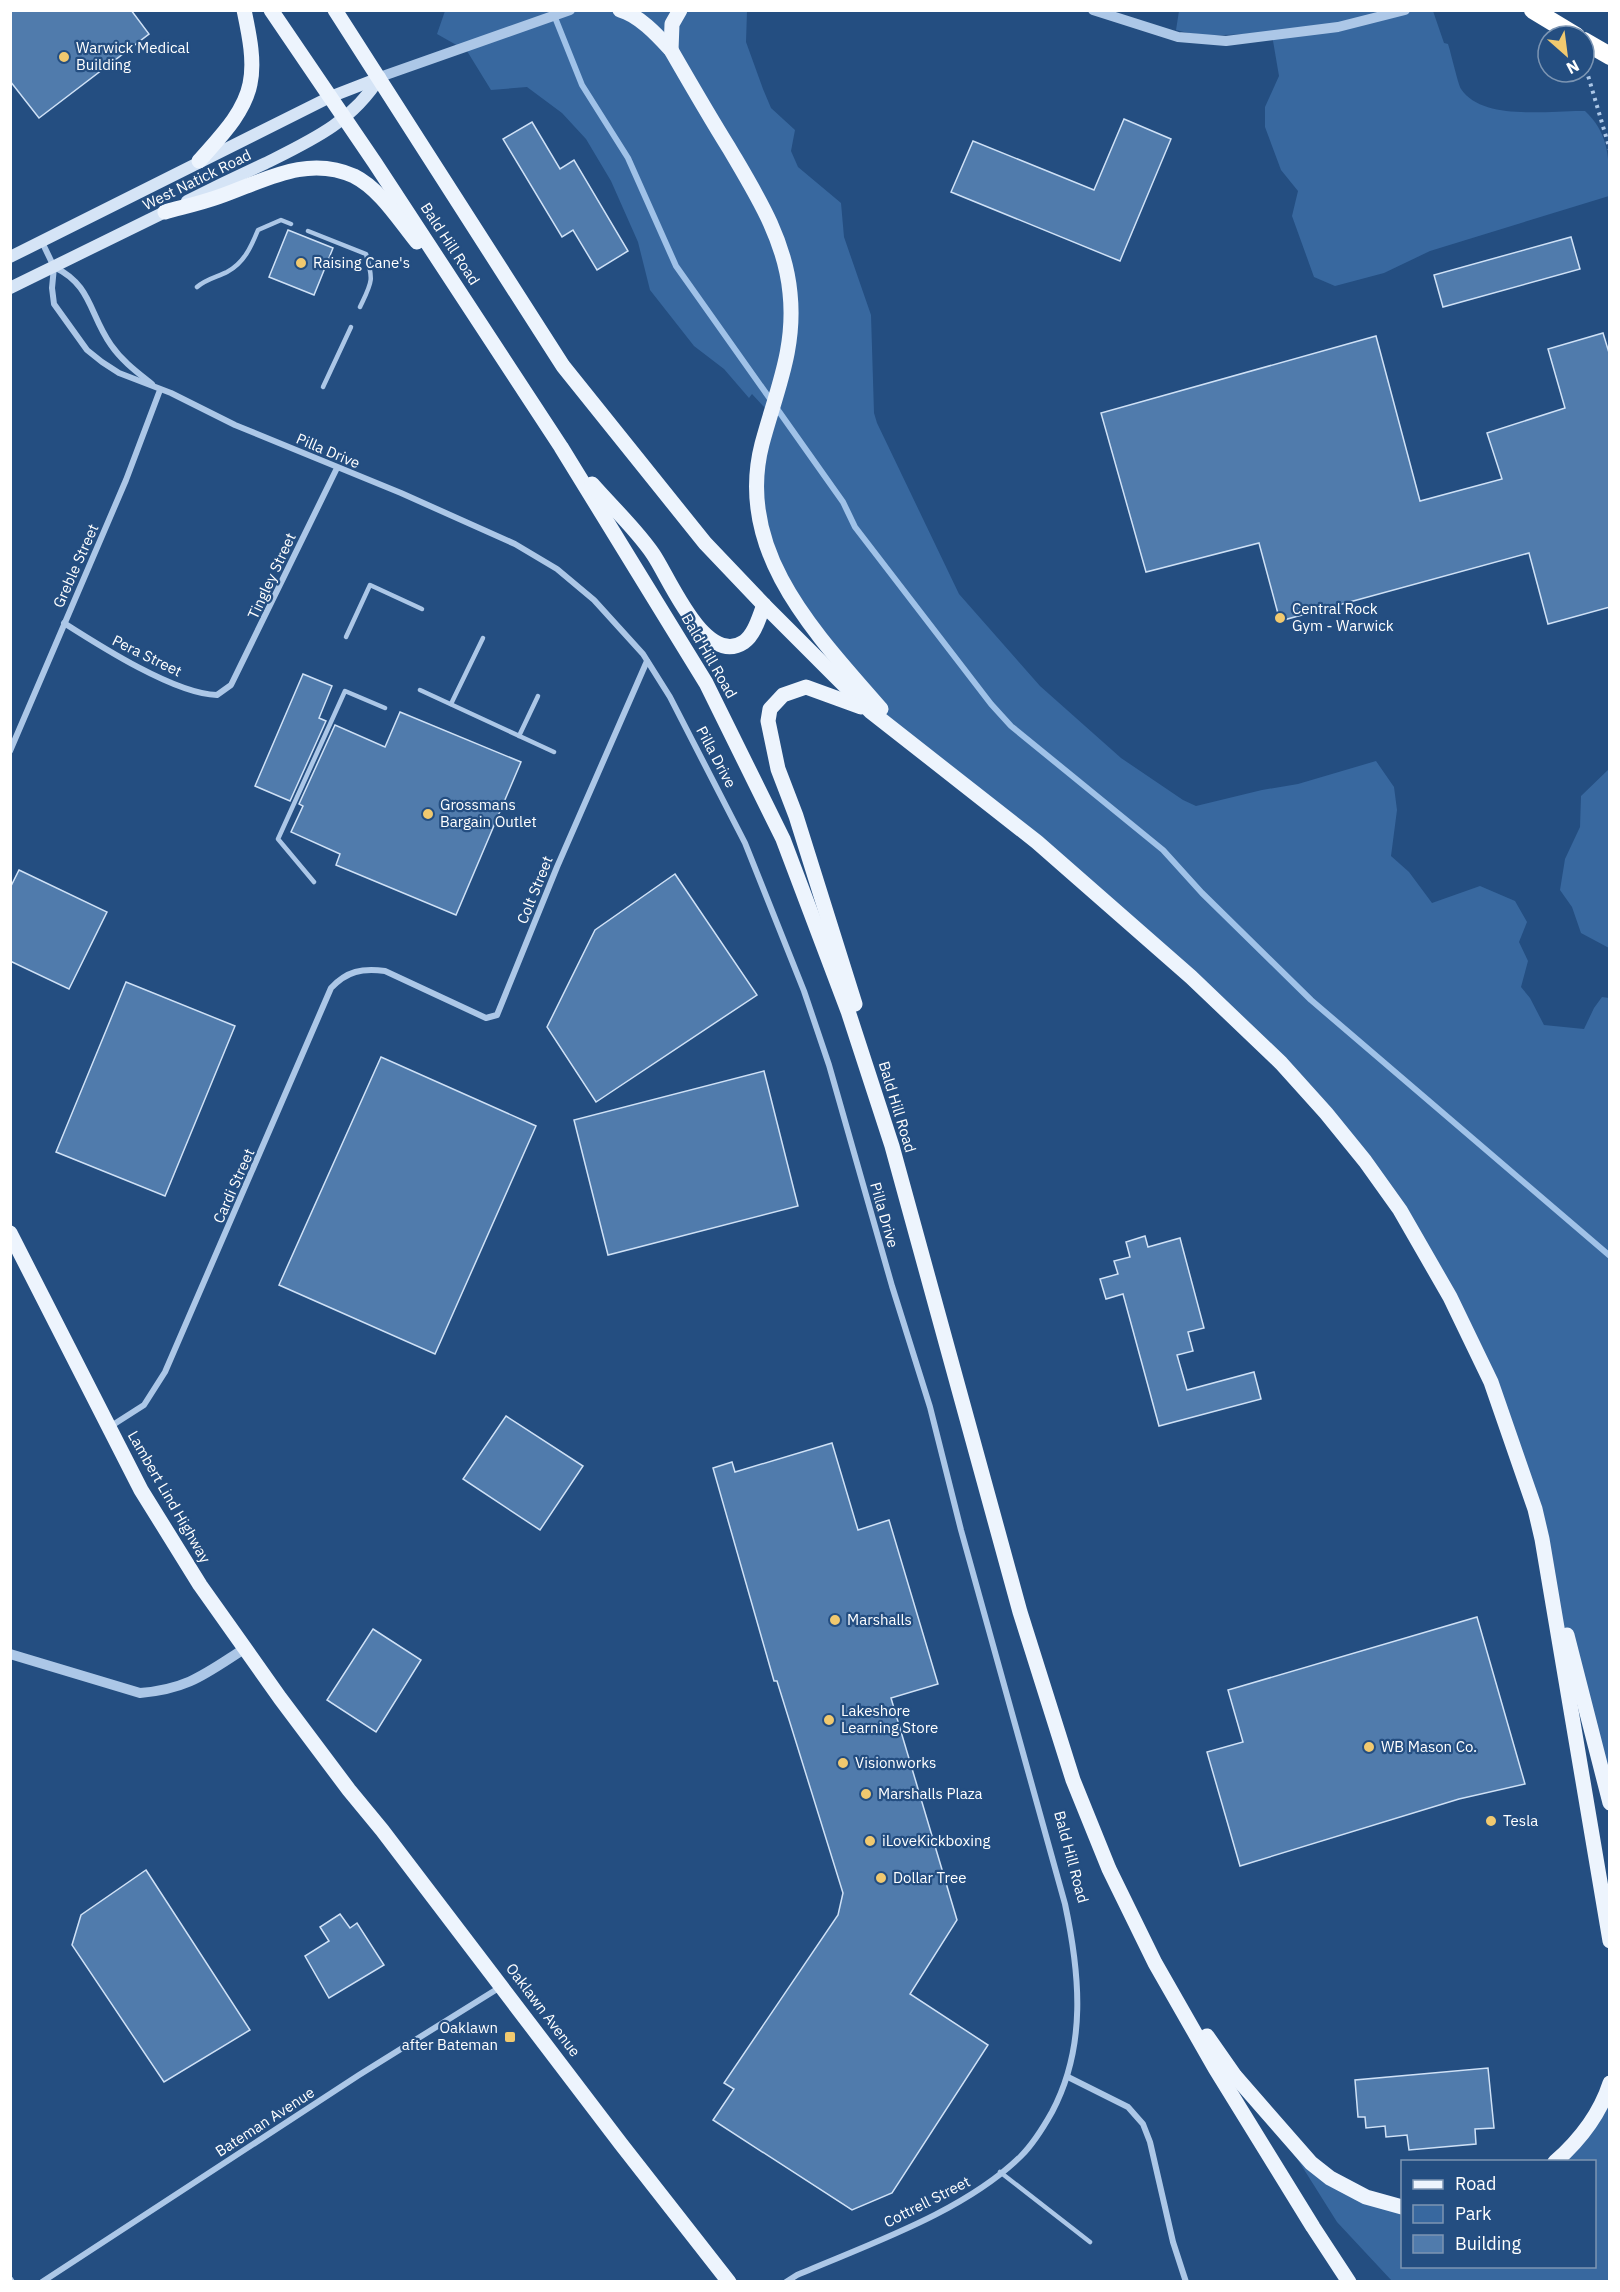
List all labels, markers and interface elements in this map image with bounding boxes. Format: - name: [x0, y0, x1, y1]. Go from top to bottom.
- north arrow: [1536, 24, 1596, 84]
- place label: Warwick Medical Building: [76, 38, 190, 74]
- marker: Warwick Medical Building: [57, 50, 71, 64]
- text: N: [1563, 56, 1583, 79]
- street label: West Natick Road: [139, 145, 254, 214]
- street label: Bald Hill Road: [417, 199, 484, 289]
- place label: Raising Cane's: [313, 253, 410, 272]
- marker: Raising Cane's: [294, 256, 308, 270]
- street label: Pilla Drive: [294, 429, 363, 472]
- street label: Greble Street: [49, 521, 102, 611]
- street label: Tingley Street: [243, 530, 300, 622]
- place label: Central Rock Gym - Warwick: [1292, 599, 1394, 635]
- street label: Bald Hill Road: [678, 610, 741, 701]
- marker: Central Rock Gym - Warwick: [1273, 611, 1287, 625]
- street label: Pera Street: [109, 631, 185, 681]
- street label: Pilla Drive: [692, 723, 741, 791]
- place label: Grossmans Bargain Outlet: [440, 795, 537, 831]
- marker: Grossmans Bargain Outlet: [421, 807, 435, 821]
- street label: Colt Street: [512, 853, 557, 927]
- street label: Bald Hill Road: [875, 1059, 920, 1155]
- street label: Cardi Street: [209, 1145, 258, 1226]
- street label: Pilla Drive: [866, 1180, 903, 1250]
- street label: Lambert Lind Highway: [124, 1427, 215, 1567]
- place label: Marshalls: [847, 1610, 912, 1629]
- marker: Marshalls: [828, 1613, 842, 1627]
- place label: Lakeshore Learning Store: [841, 1701, 938, 1737]
- marker: Lakeshore Learning Store: [822, 1713, 836, 1727]
- place label: WB Mason Co.: [1381, 1737, 1477, 1756]
- marker: WB Mason Co.: [1362, 1740, 1376, 1754]
- place label: Visionworks: [855, 1753, 936, 1772]
- marker: Visionworks: [836, 1756, 850, 1770]
- place label: Marshalls Plaza: [878, 1784, 983, 1803]
- marker: Marshalls Plaza: [859, 1787, 873, 1801]
- street label: Bald Hill Road: [1050, 1809, 1093, 1905]
- place label: Tesla: [1503, 1811, 1538, 1830]
- marker: Tesla: [1484, 1814, 1498, 1828]
- place label: iLoveKickboxing: [882, 1831, 990, 1850]
- marker: iLoveKickboxing: [863, 1834, 877, 1848]
- place label: Dollar Tree: [893, 1868, 966, 1887]
- marker: Dollar Tree: [874, 1871, 888, 1885]
- street label: Oaklawn Avenue: [502, 1959, 585, 2060]
- place label: Oaklawn after Bateman: [402, 2018, 498, 2054]
- marker: Oaklawn after Bateman: [503, 2030, 517, 2044]
- street label: Bateman Avenue: [212, 2082, 318, 2161]
- legend: [1401, 2160, 1596, 2268]
- street label: Cottrell Street: [880, 2172, 973, 2231]
- text: Road: [1455, 2172, 1496, 2195]
- text: Park: [1455, 2202, 1492, 2225]
- text: Building: [1455, 2232, 1522, 2255]

